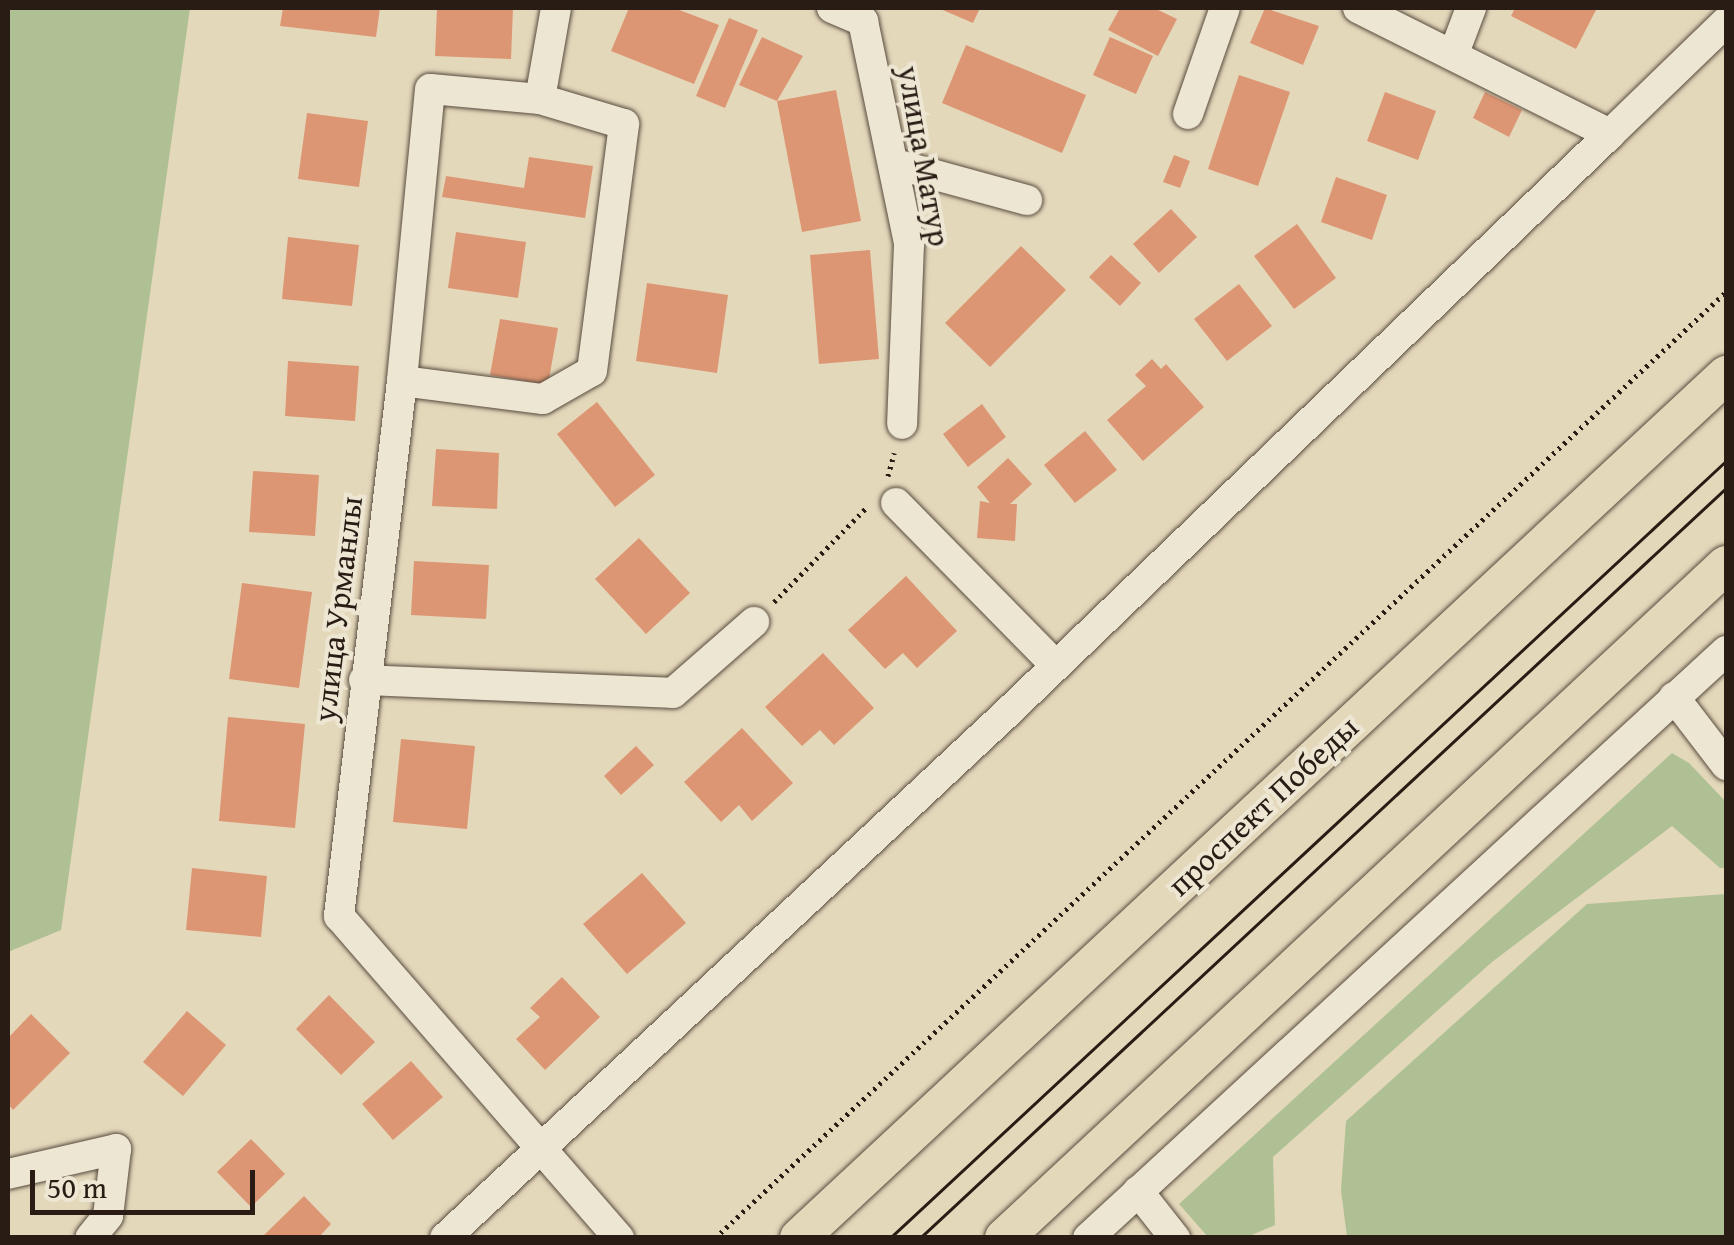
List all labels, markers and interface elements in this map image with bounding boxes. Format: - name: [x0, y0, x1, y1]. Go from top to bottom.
- street label: улица Матур: [889, 63, 959, 249]
- street label: улица Урманлы: [305, 494, 371, 724]
- street label: проспект Победы: [1160, 708, 1366, 904]
- scale bar: [35, 1150, 260, 1212]
- text: 50 m: [47, 1165, 107, 1209]

